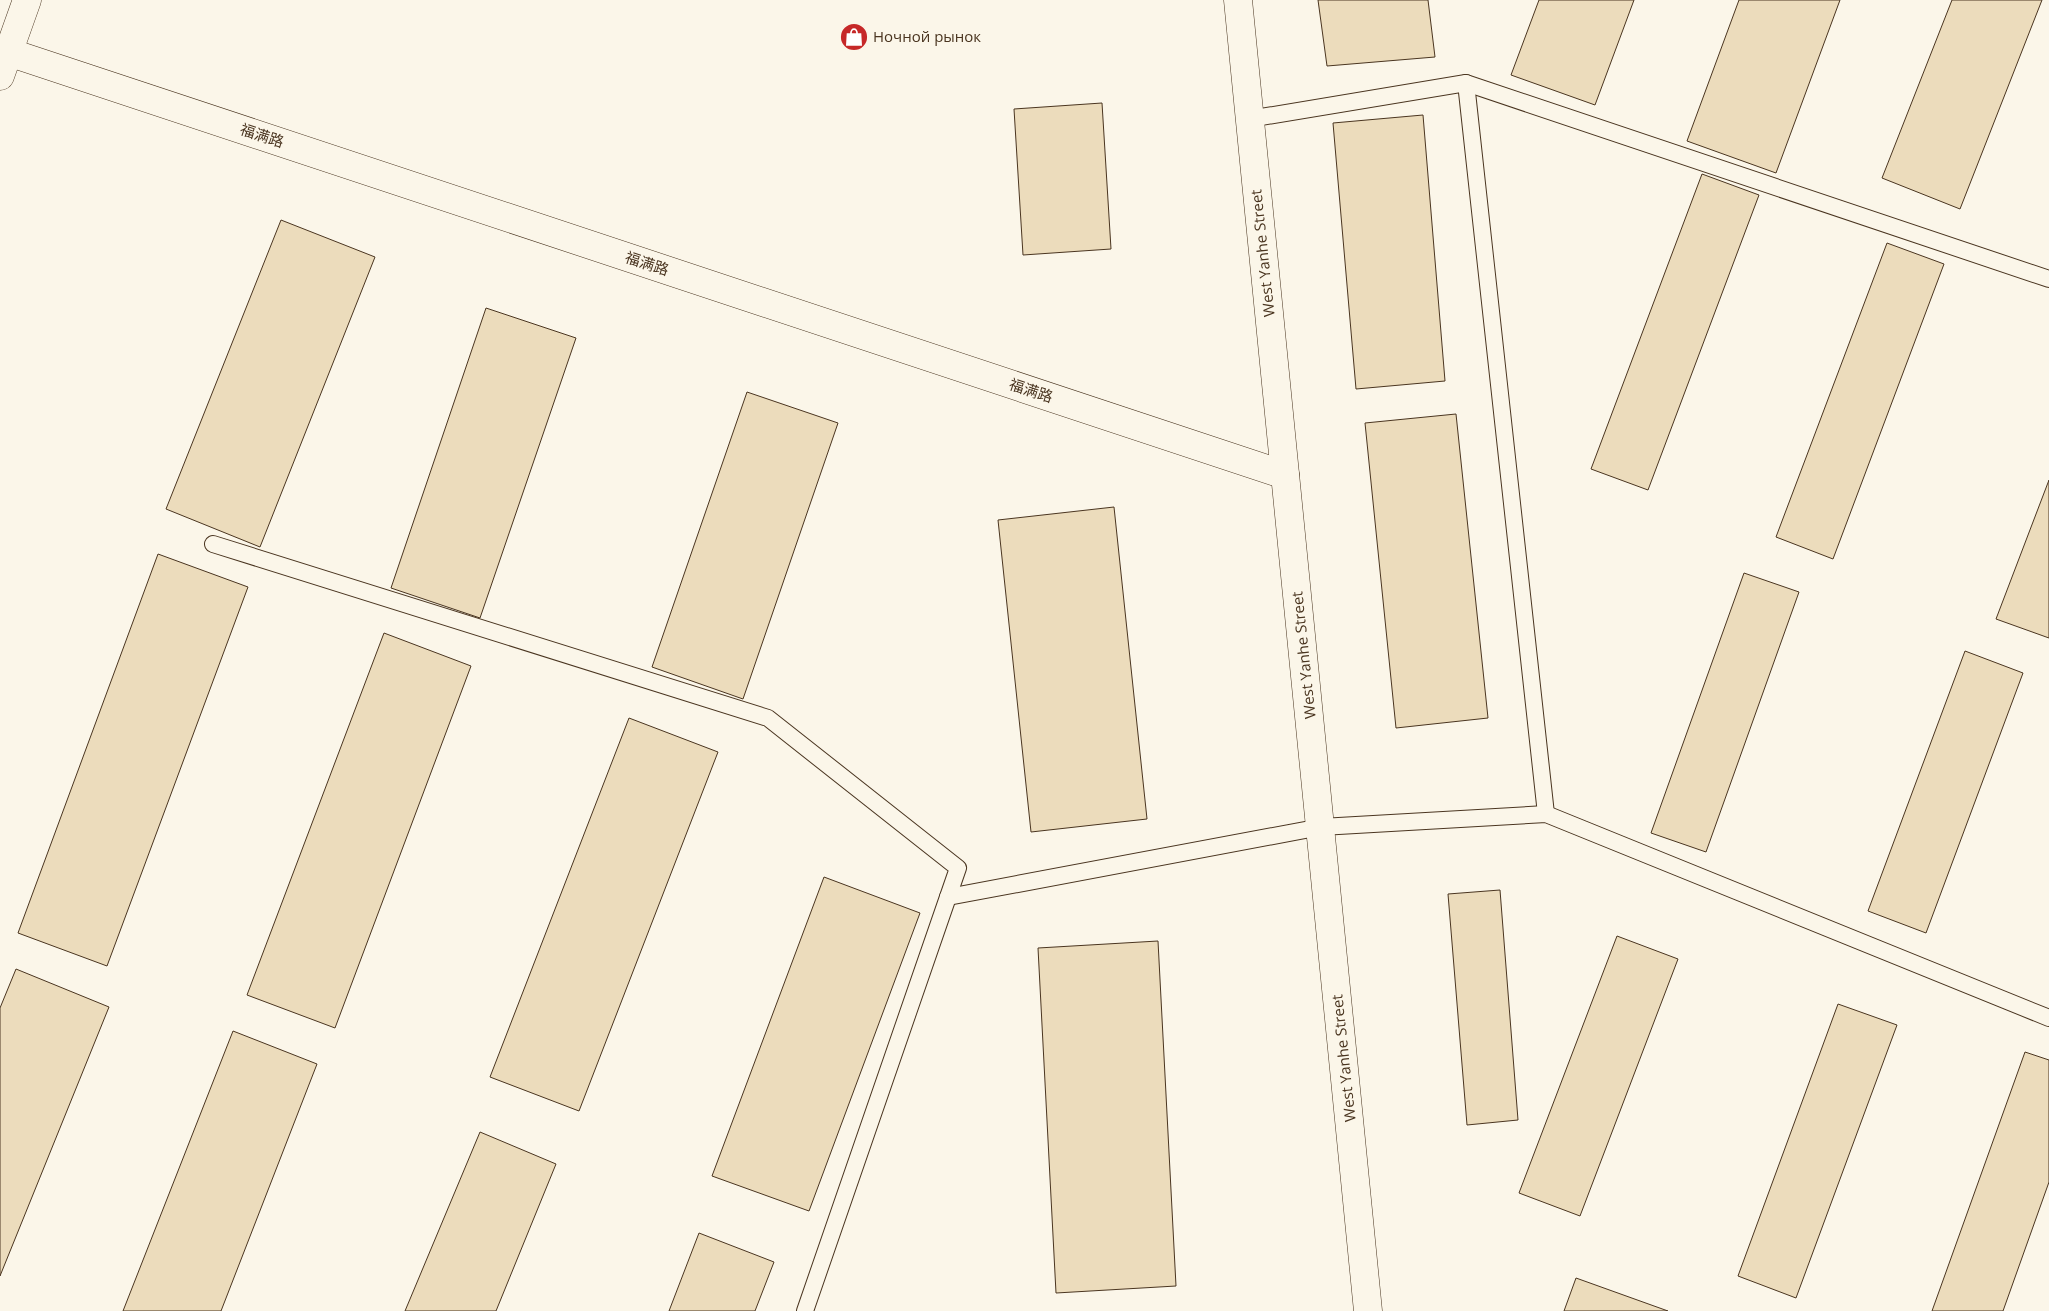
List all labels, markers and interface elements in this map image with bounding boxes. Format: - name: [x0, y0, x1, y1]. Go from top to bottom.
- shop icon: Ночной рынок: [839, 22, 869, 52]
- place label: Ночной рынок: [873, 26, 981, 46]
- street label: 福满路: [238, 119, 287, 152]
- street label: West Yanhe Street: [1245, 188, 1279, 318]
- street label: 福满路: [623, 247, 672, 280]
- street label: 福满路: [1007, 374, 1056, 407]
- street label: West Yanhe Street: [1286, 590, 1320, 720]
- street label: West Yanhe Street: [1326, 993, 1360, 1123]

